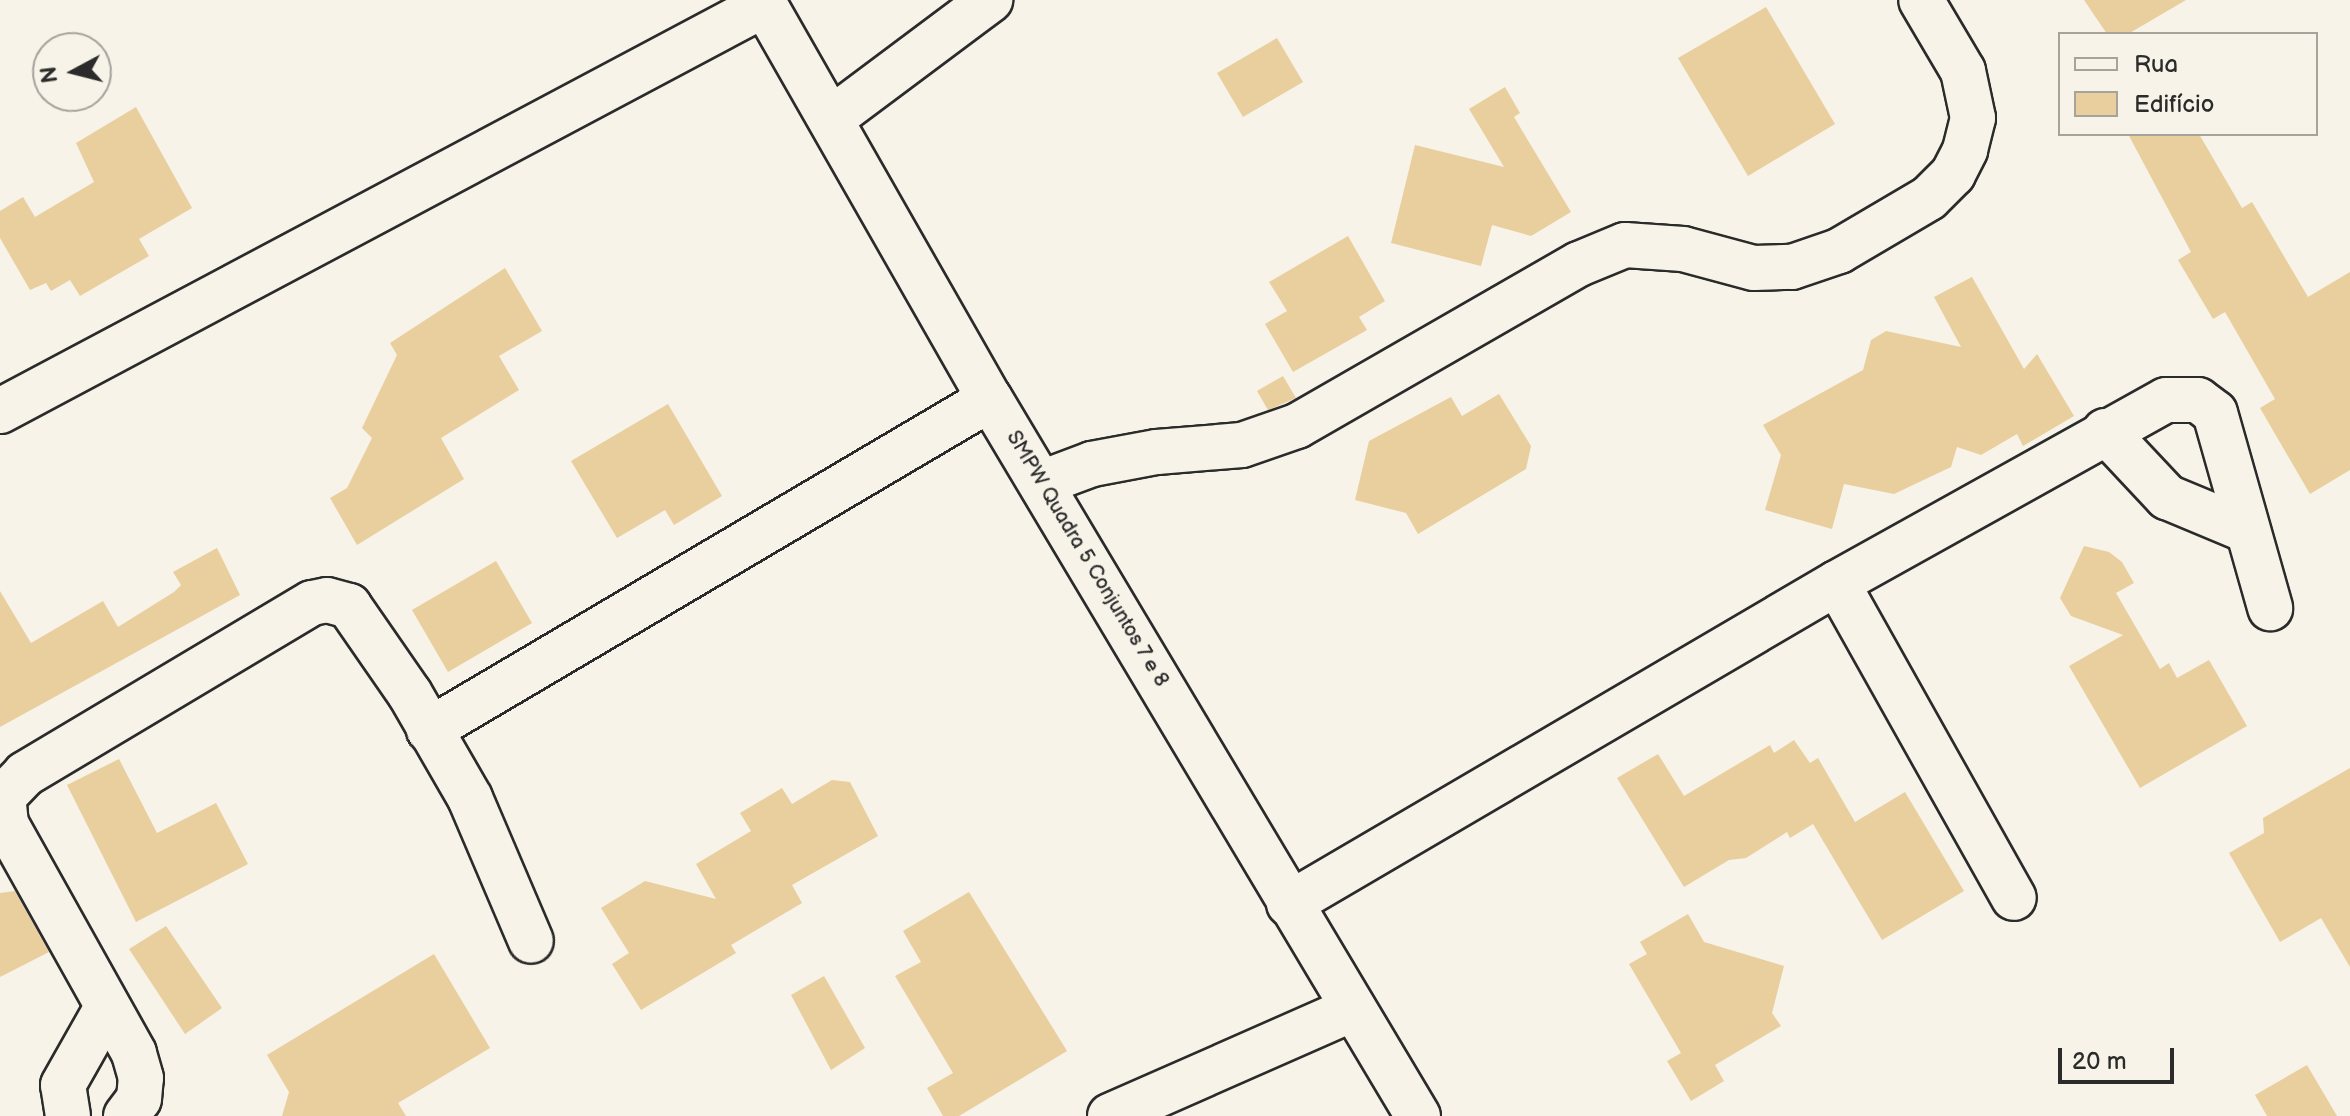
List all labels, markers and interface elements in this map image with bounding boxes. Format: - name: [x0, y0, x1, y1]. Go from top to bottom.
- north arrow: [32, 32, 112, 112]
- legend: [2058, 32, 2318, 136]
- text: Rua: [2134, 50, 2178, 79]
- text: N: [35, 65, 64, 85]
- text: Edifício: [2134, 90, 2214, 119]
- street label: SMPW Quadra 5 Conjuntos 7 e 8: [1001, 426, 1173, 692]
- scale bar: [2062, 1032, 2178, 1082]
- text: 20 m: [2072, 1047, 2127, 1076]

